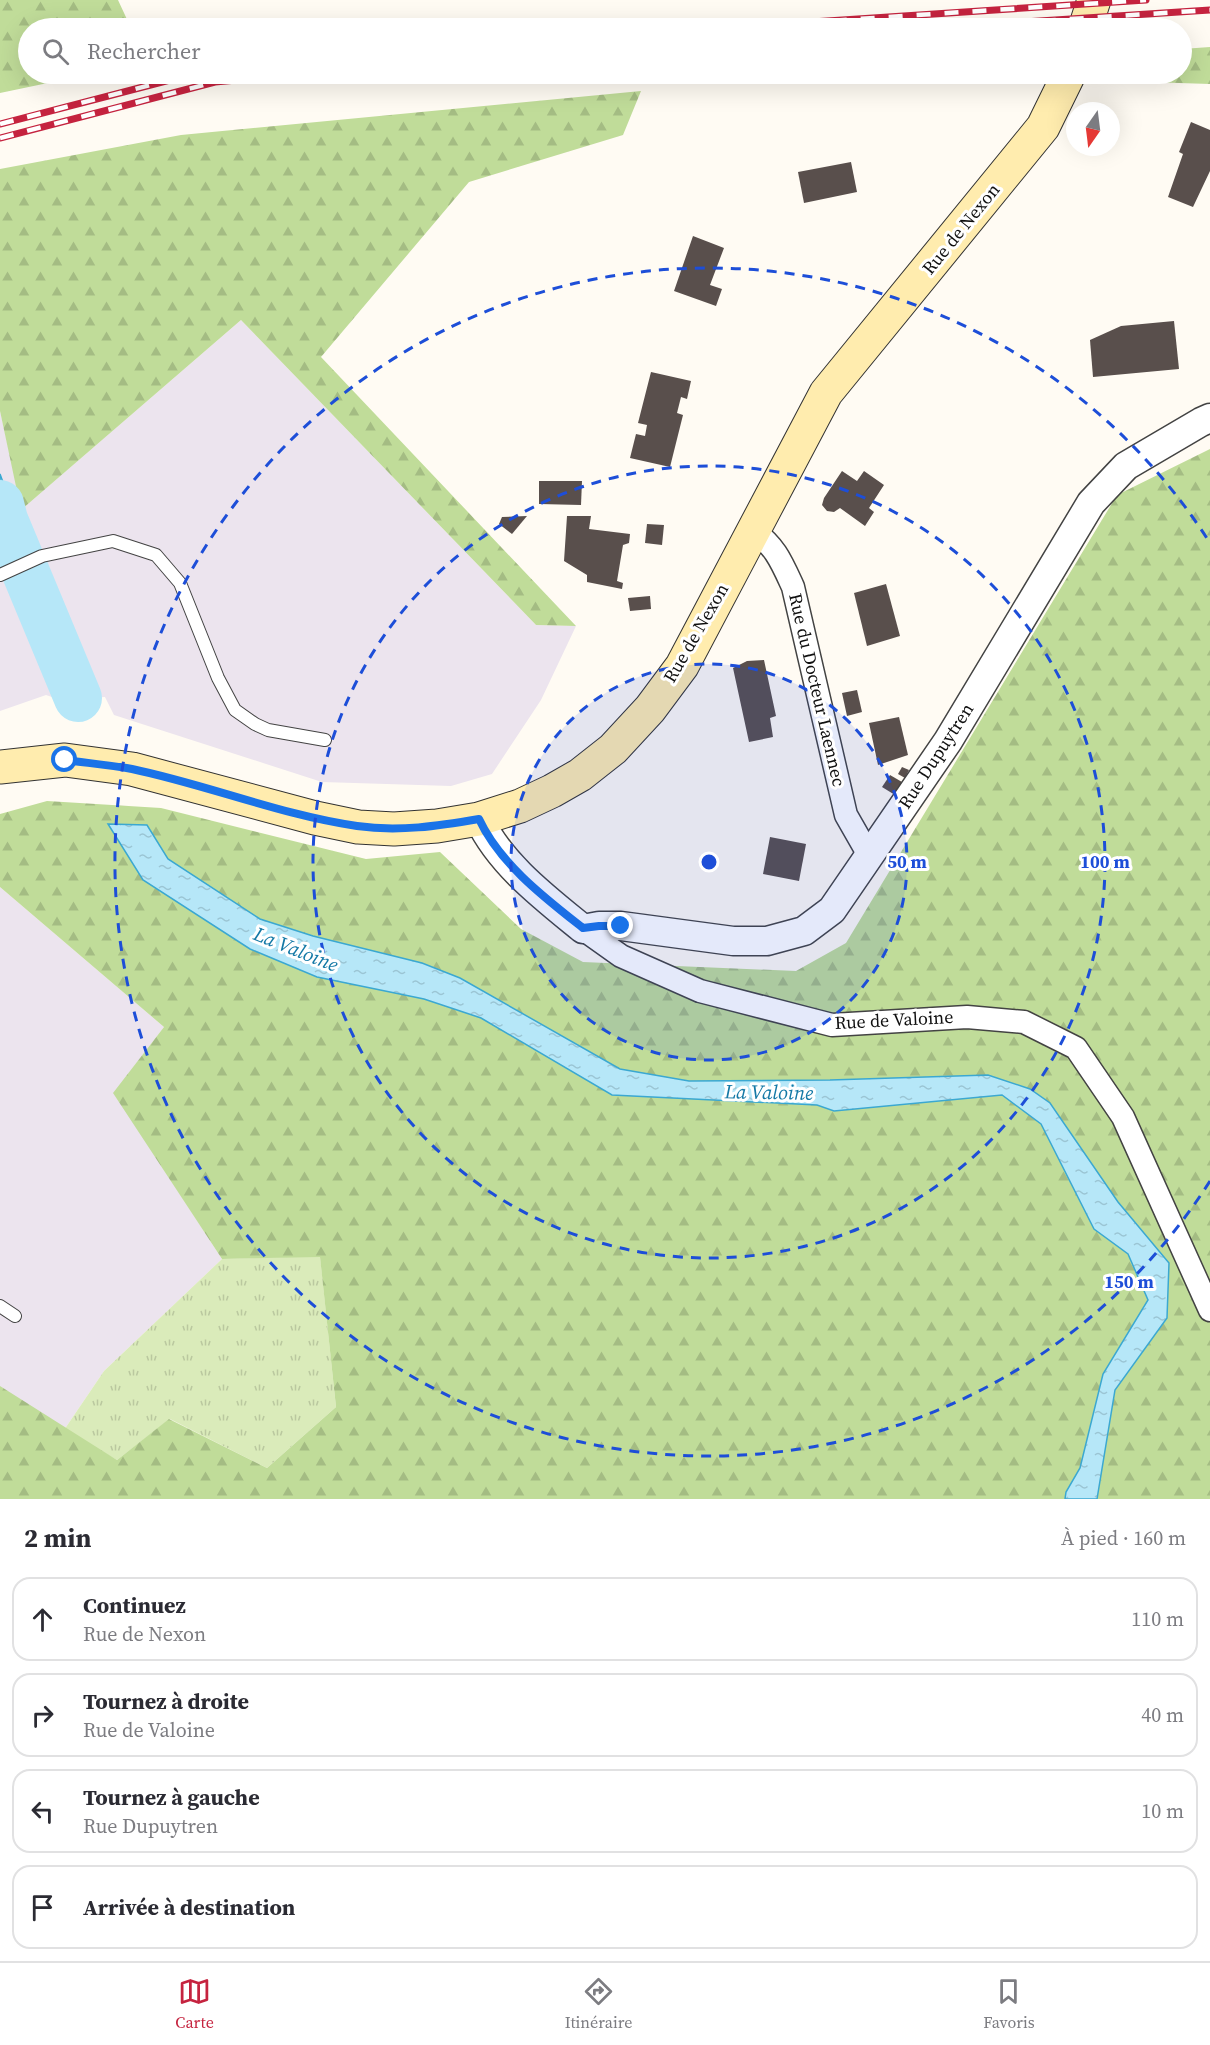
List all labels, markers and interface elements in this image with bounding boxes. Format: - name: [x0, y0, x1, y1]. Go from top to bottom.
- search box: [18, 18, 1192, 84]
- icon: search: [39, 35, 72, 68]
- text: Rechercher: [87, 36, 201, 66]
- north arrow: [1066, 102, 1120, 156]
- street label: Rue de Nexon: [916, 178, 1005, 280]
- street label: Rue de Nexon: [657, 578, 734, 687]
- street label: Rue du Docteur Laennec: [783, 591, 852, 789]
- street label: Rue Dupuytren: [892, 698, 979, 813]
- route start: [51, 746, 77, 772]
- text: 50 m: [887, 849, 927, 874]
- text: 100 m: [1080, 849, 1130, 874]
- centre of rings: [699, 852, 719, 872]
- route end: [607, 912, 633, 938]
- water label: La Valoine: [249, 919, 342, 979]
- street label: Rue de Valoine: [834, 1004, 954, 1035]
- water label: La Valoine: [723, 1077, 814, 1107]
- text: 150 m: [1104, 1269, 1154, 1294]
- text: 2 min: [24, 1520, 91, 1556]
- text: À pied · 160 m: [1061, 1524, 1186, 1552]
- text: Continuez: [83, 1590, 186, 1620]
- icon: ahead: [26, 1603, 59, 1636]
- text: 110 m: [1131, 1605, 1184, 1633]
- text: Rue de Nexon: [83, 1620, 206, 1648]
- text: Tournez à droite: [83, 1686, 249, 1716]
- icon: right: [26, 1699, 59, 1732]
- text: 40 m: [1141, 1701, 1184, 1729]
- text: Rue de Valoine: [83, 1716, 215, 1744]
- text: Tournez à gauche: [83, 1782, 260, 1812]
- icon: left: [26, 1795, 59, 1828]
- text: 10 m: [1141, 1797, 1184, 1825]
- text: Rue Dupuytren: [83, 1812, 218, 1840]
- icon: arrive: [26, 1891, 59, 1924]
- text: Arrivée à destination: [83, 1892, 295, 1922]
- tab: Carte: [175, 1975, 214, 2033]
- tab: Itinéraire: [565, 1975, 633, 2033]
- tab: Favoris: [983, 1975, 1035, 2033]

